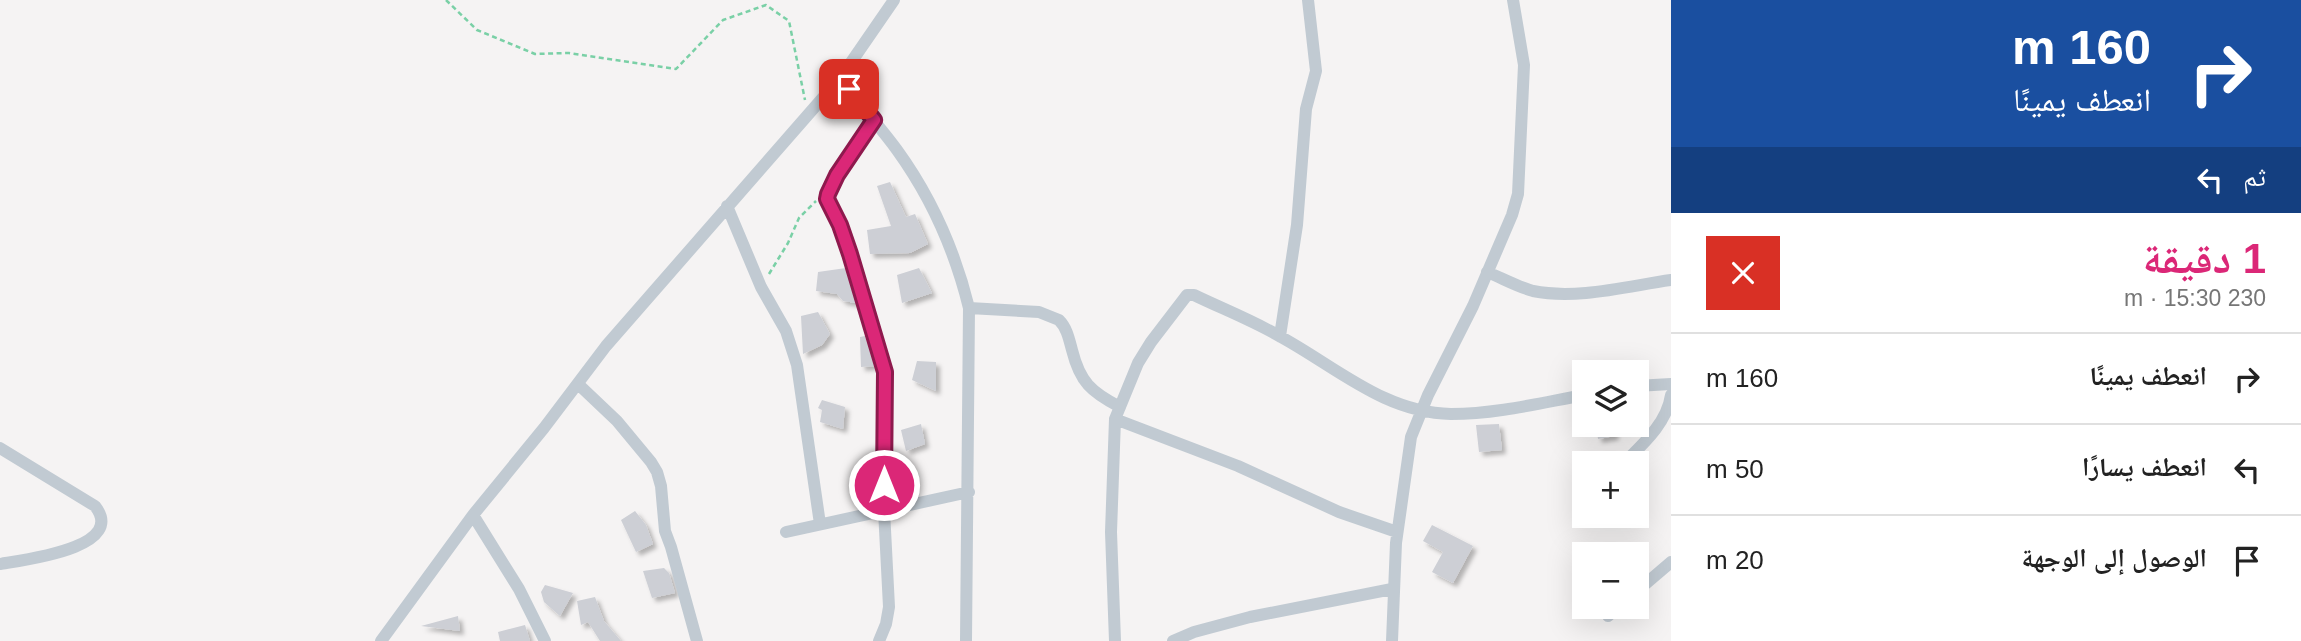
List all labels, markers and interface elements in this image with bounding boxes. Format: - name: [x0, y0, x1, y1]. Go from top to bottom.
- text: 160 m: [2012, 20, 2151, 74]
- icon: right: [2175, 28, 2266, 119]
- pin: [819, 59, 879, 119]
- icon: arrive: [830, 70, 868, 108]
- text: انعطف يمينًا: [2013, 82, 2151, 118]
- icon: left: [2191, 161, 2229, 199]
- text: ثم: [2243, 162, 2266, 192]
- text: 1 دقيقة: [2143, 235, 2266, 282]
- button: close: [1706, 236, 1780, 310]
- text: 230 m · 15:30: [2124, 285, 2266, 311]
- map controls: [1572, 360, 1649, 619]
- button: layers: [1572, 360, 1649, 437]
- icon: right: [2228, 360, 2266, 398]
- text: انعطف يمينًا: [2090, 361, 2207, 391]
- text: 160 m: [1706, 363, 1778, 393]
- position arrow: [847, 448, 921, 522]
- button: +: [1572, 451, 1649, 528]
- icon: left: [2228, 451, 2266, 489]
- text: انعطف يسارًا: [2082, 452, 2207, 482]
- text: 50 m: [1706, 454, 1764, 484]
- button: −: [1572, 542, 1649, 619]
- icon: arrive: [2228, 542, 2266, 580]
- text: الوصول إلى الوجهة: [2022, 543, 2207, 573]
- text: 20 m: [1706, 545, 1764, 575]

